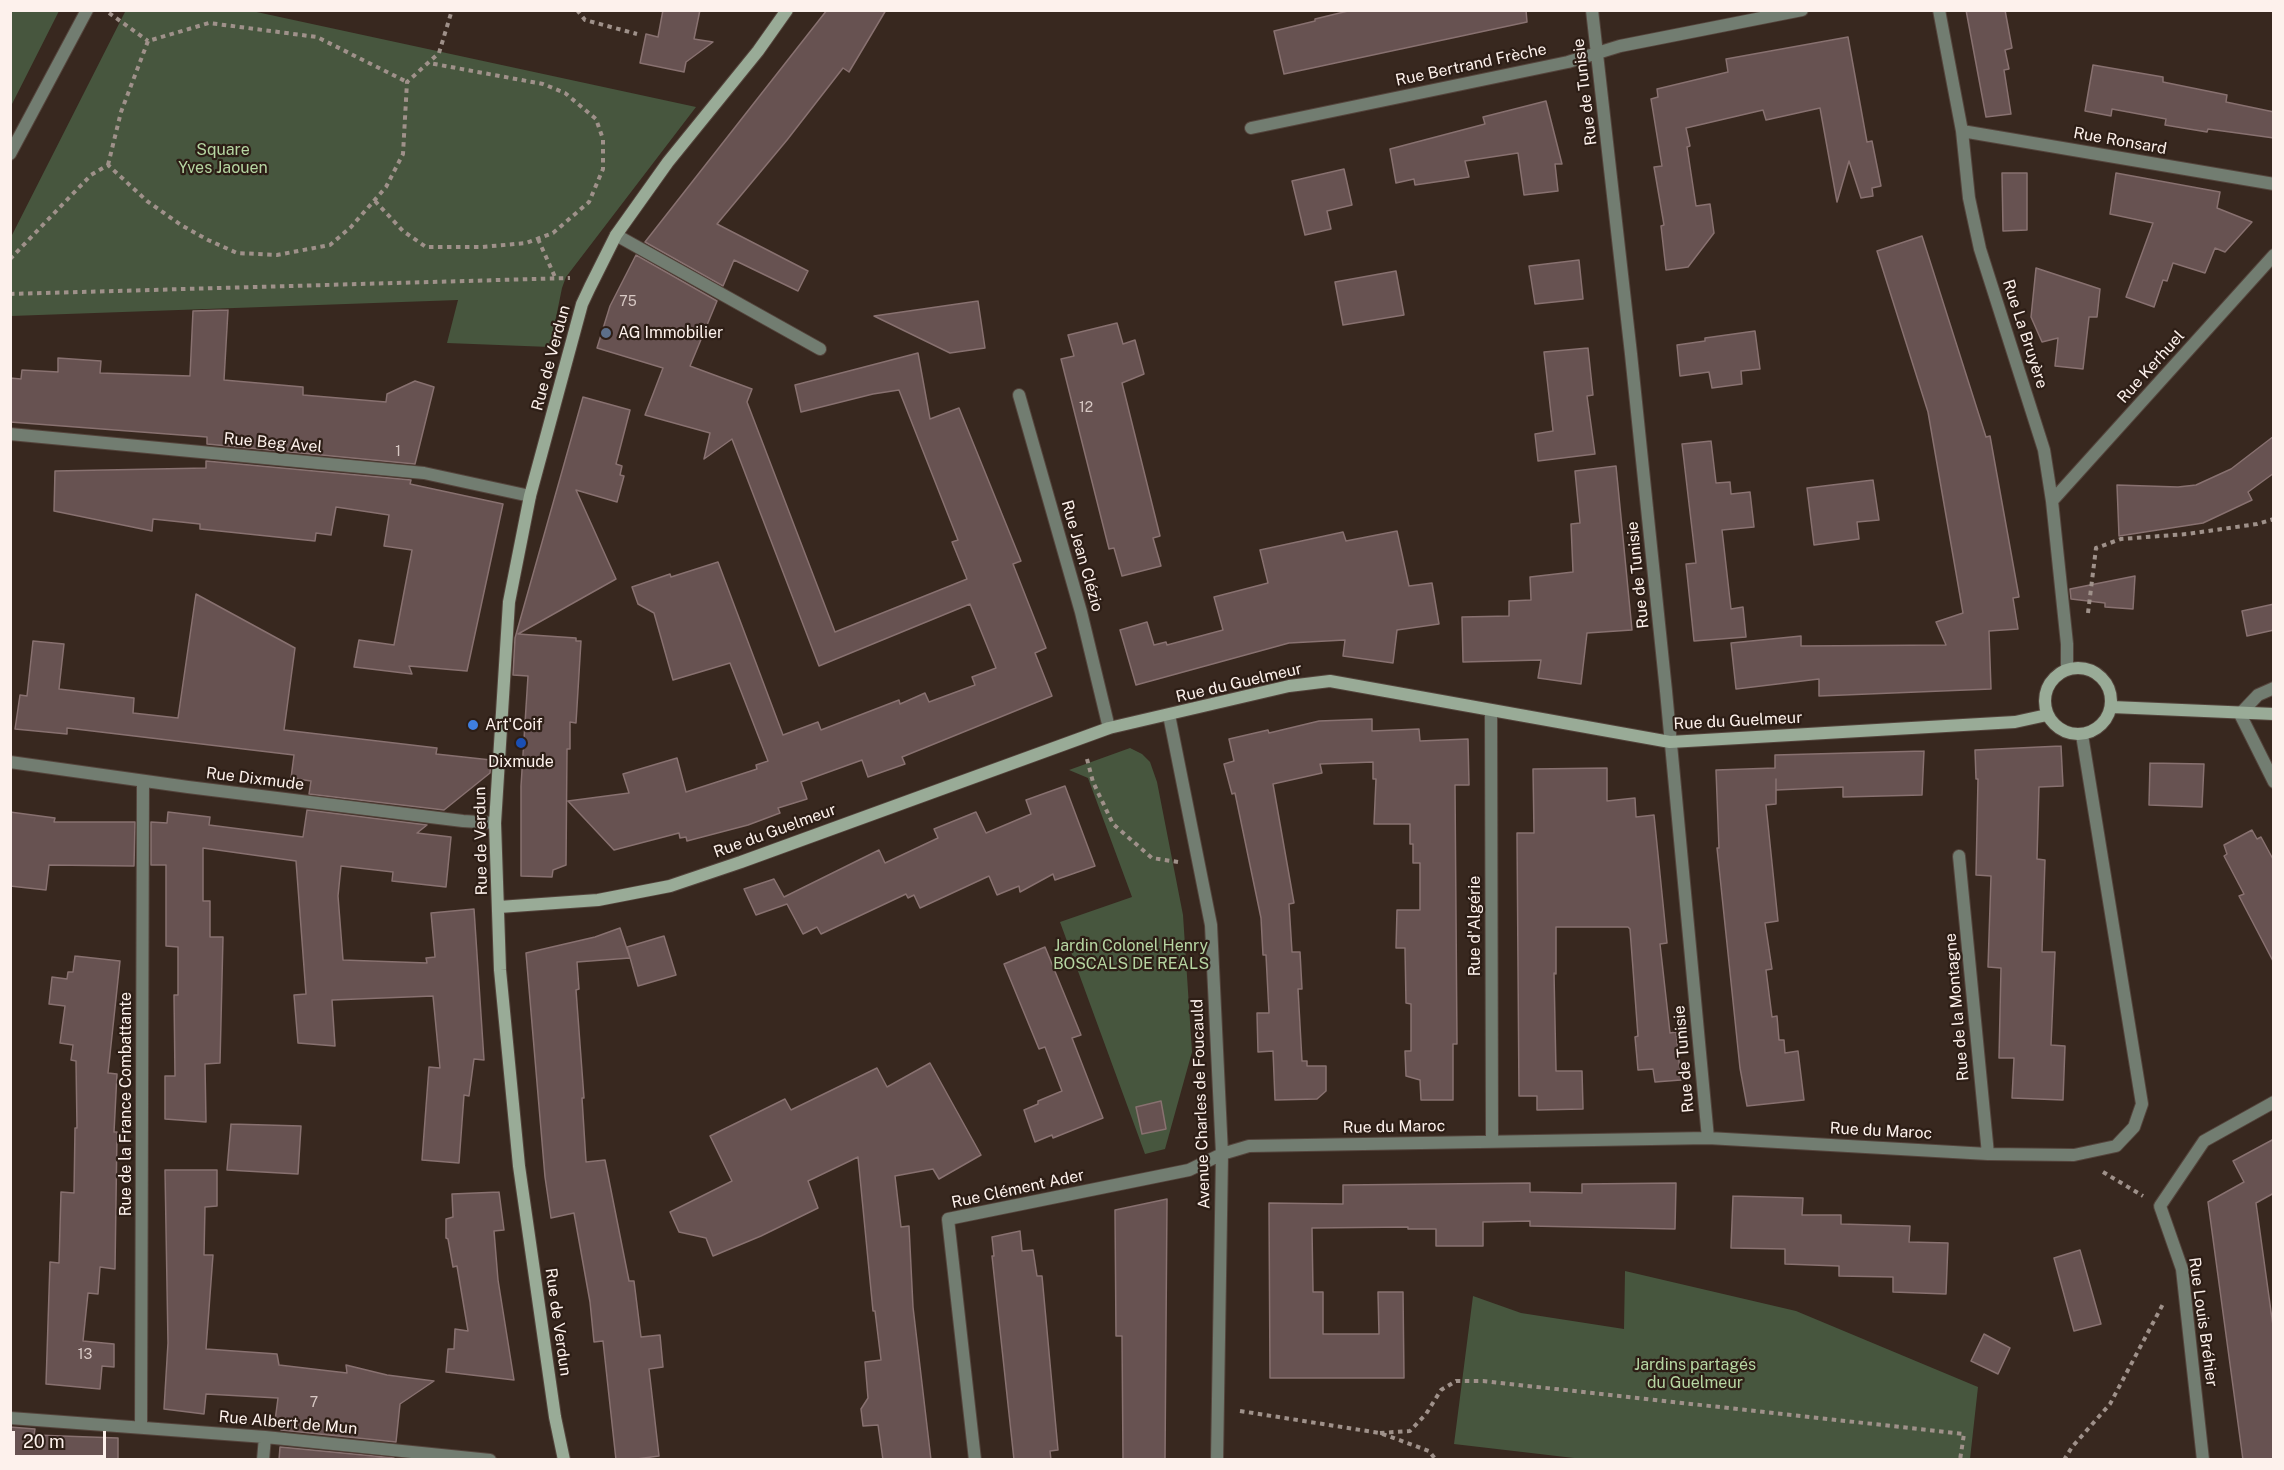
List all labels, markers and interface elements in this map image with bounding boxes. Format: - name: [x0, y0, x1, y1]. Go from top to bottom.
- street label: Rue de Tunisie: [1569, 37, 1601, 147]
- street label: Rue Bertrand Frèche: [1394, 40, 1548, 90]
- street label: Rue Ronsard: [2072, 123, 2168, 159]
- park label: Square Yves Jaouen: [178, 140, 268, 178]
- street label: Rue La Bruyère: [1998, 277, 2052, 391]
- house number: 75: [619, 294, 637, 310]
- street label: Rue de Verdun: [528, 303, 574, 413]
- place label: AG Immobilier: [618, 323, 723, 343]
- marker: AG Immobilier: [599, 326, 613, 340]
- street label: Rue Kerhuel: [2113, 327, 2189, 407]
- house number: 12: [1079, 400, 1093, 416]
- street label: Rue Beg Avel: [223, 429, 323, 457]
- house number: 1: [395, 444, 401, 460]
- street label: Rue Jean Clézio: [1057, 498, 1107, 614]
- street label: Rue de Tunisie: [1623, 520, 1653, 630]
- street label: Rue du Guelmeur: [1174, 659, 1304, 707]
- street label: Rue du Guelmeur: [1673, 708, 1803, 734]
- place label: Art'Coif: [485, 715, 543, 735]
- marker: Art'Coif: [466, 718, 480, 732]
- marker: Dixmude: [514, 736, 528, 750]
- place label: Dixmude: [488, 752, 554, 772]
- street label: Rue Dixmude: [205, 763, 305, 795]
- street label: Rue de Verdun: [470, 786, 492, 896]
- street label: Rue du Guelmeur: [711, 800, 839, 862]
- street label: Rue d'Algérie: [1465, 876, 1485, 976]
- street label: Rue de la Montagne: [1941, 932, 1973, 1082]
- park label: Jardin Colonel Henry BOSCALS DE REALS: [1053, 936, 1209, 974]
- street label: Rue de la France Combattante: [116, 992, 136, 1216]
- street label: Avenue Charles de Foucauld: [1188, 998, 1214, 1210]
- street label: Rue de Tunisie: [1670, 1005, 1698, 1113]
- street label: Rue du Maroc: [1343, 1117, 1445, 1137]
- street label: Rue du Maroc: [1829, 1119, 1933, 1143]
- street label: Rue Clément Ader: [950, 1166, 1086, 1212]
- street label: Rue Louis Bréhier: [2184, 1256, 2222, 1388]
- street label: Rue de Verdun: [541, 1267, 575, 1377]
- house number: 13: [78, 1347, 92, 1363]
- park label: Jardins partagés du Guelmeur: [1634, 1355, 1756, 1393]
- house number: 7: [310, 1395, 318, 1411]
- street label: Rue Albert de Mun: [218, 1407, 358, 1439]
- scale bar: [15, 1419, 110, 1457]
- text: 20 m: [23, 1431, 65, 1452]

